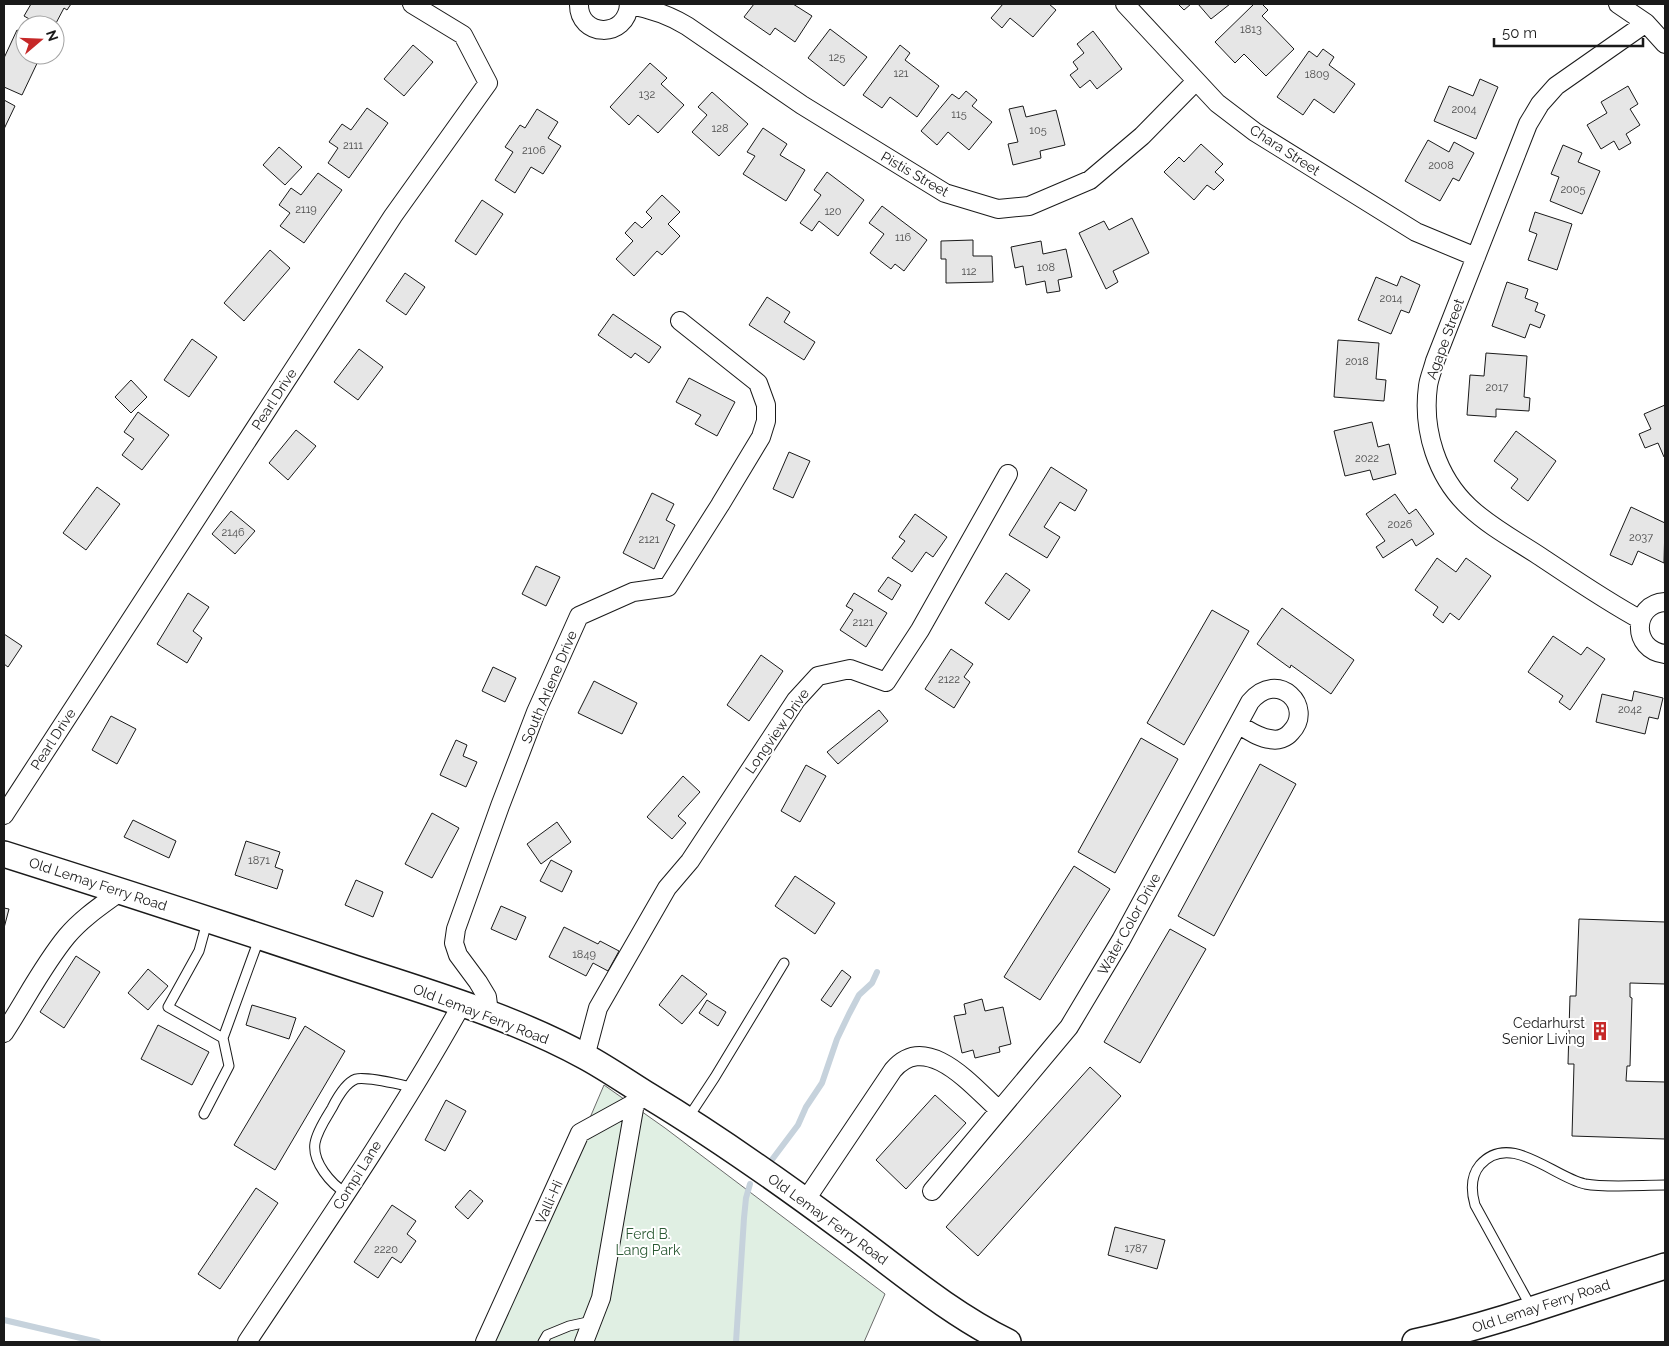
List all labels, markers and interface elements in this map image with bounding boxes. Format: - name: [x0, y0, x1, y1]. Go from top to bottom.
- north arrow: [15, 15, 65, 65]
- scale bar: [1494, 15, 1643, 47]
- house number: 1813: [1240, 23, 1262, 36]
- text: 50 m: [1502, 24, 1537, 42]
- text: N: [43, 28, 62, 43]
- house number: 125: [829, 51, 845, 64]
- house number: 121: [893, 67, 909, 80]
- house number: 1809: [1305, 68, 1329, 81]
- house number: 132: [639, 88, 655, 101]
- house number: 2004: [1451, 103, 1477, 116]
- house number: 115: [951, 108, 967, 121]
- street label: Chara Street: [1247, 121, 1323, 179]
- house number: 128: [712, 122, 728, 135]
- house number: 105: [1029, 124, 1047, 137]
- house number: 2111: [343, 139, 363, 152]
- house number: 2106: [522, 144, 546, 157]
- street label: Pistis Street: [878, 148, 952, 200]
- house number: 2008: [1428, 159, 1454, 172]
- house number: 2005: [1560, 183, 1586, 196]
- house number: 2119: [295, 203, 317, 216]
- house number: 120: [824, 205, 842, 218]
- house number: 116: [895, 231, 911, 244]
- house number: 108: [1037, 261, 1055, 274]
- house number: 112: [961, 265, 977, 278]
- house number: 2014: [1379, 292, 1403, 305]
- street label: Agape Street: [1423, 296, 1467, 382]
- house number: 2018: [1345, 355, 1369, 368]
- street label: Pearl Drive: [248, 365, 300, 433]
- house number: 2017: [1486, 381, 1509, 394]
- house number: 2022: [1355, 452, 1379, 465]
- house number: 2026: [1388, 518, 1413, 531]
- house number: 2146: [221, 526, 245, 539]
- house number: 2037: [1629, 531, 1653, 544]
- house number: 2121: [639, 533, 660, 546]
- house number: 2121: [853, 616, 874, 629]
- street label: South Arlene Drive: [518, 628, 580, 746]
- house number: 2122: [938, 673, 960, 686]
- street label: Longview Drive: [742, 686, 812, 776]
- house number: 2042: [1618, 703, 1642, 716]
- street label: Pearl Drive: [27, 705, 79, 773]
- street label: Old Lemay Ferry Road: [27, 854, 169, 914]
- house number: 1871: [248, 854, 270, 867]
- street label: Water Color Drive: [1094, 870, 1164, 978]
- house number: 1849: [572, 948, 596, 961]
- street label: Old Lemay Ferry Road: [411, 981, 551, 1047]
- place label: Cedarhurst Senior Living: [1502, 1015, 1585, 1047]
- building icon: Cedarhurst Senior Living: [1589, 1020, 1611, 1042]
- street label: Compi Lane: [329, 1138, 385, 1212]
- street label: Old Lemay Ferry Road: [765, 1170, 891, 1268]
- street label: Valli-Hi: [532, 1178, 566, 1226]
- park label: Ferd B. Lang Park: [616, 1226, 681, 1258]
- house number: 1787: [1125, 1242, 1148, 1255]
- house number: 2220: [374, 1243, 398, 1256]
- street label: Old Lemay Ferry Road: [1470, 1276, 1612, 1336]

